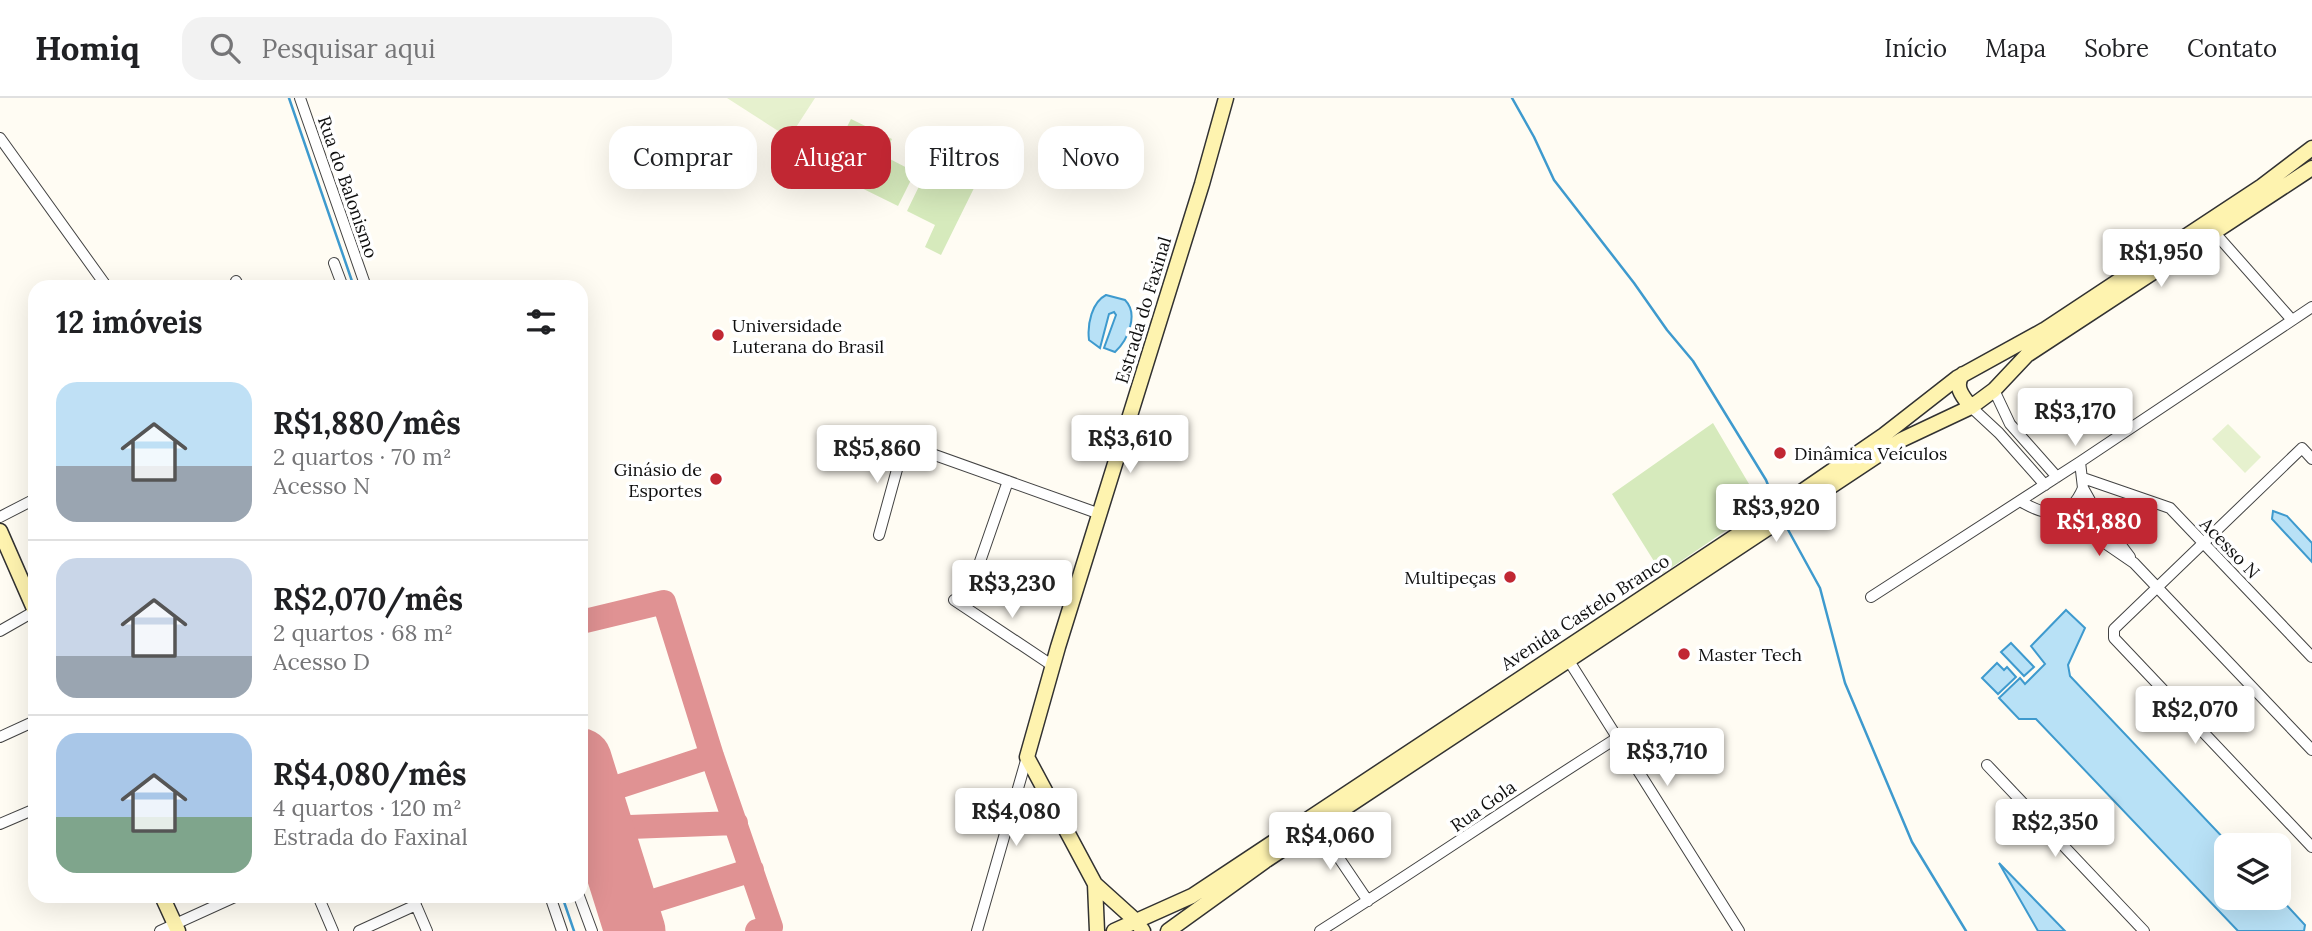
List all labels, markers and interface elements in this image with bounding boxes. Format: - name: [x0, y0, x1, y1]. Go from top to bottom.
- search box: [182, 17, 672, 80]
- text: Homiq: [35, 27, 140, 69]
- icon: search: [206, 29, 244, 67]
- text: Pesquisar aqui: [262, 32, 436, 65]
- text: Início: [1884, 33, 1947, 64]
- text: Mapa: [1985, 33, 2046, 64]
- text: Sobre: [2084, 33, 2149, 64]
- text: Contato: [2187, 33, 2277, 64]
- street label: Rua do Balonismo: [313, 113, 383, 261]
- chip: Comprar: [609, 126, 757, 189]
- chip: Alugar: [771, 126, 891, 189]
- chip: Filtros: [905, 126, 1024, 189]
- chip: Novo: [1038, 126, 1144, 189]
- pin: R$1,950: [2096, 230, 2226, 289]
- street label: Estrada do Faxinal: [1110, 234, 1176, 386]
- text: R$1,950: [2119, 237, 2203, 266]
- text: 12 imóveis: [56, 303, 203, 341]
- icon: filters: [522, 303, 560, 341]
- place label: Universidade Luterana do Brasil: [732, 314, 884, 358]
- marker: Universidade Luterana do Brasil: [710, 327, 726, 343]
- pin: R$3,170: [2010, 388, 2140, 448]
- text: R$3,170: [2034, 396, 2116, 425]
- text: R$1,880/mês: [273, 404, 461, 442]
- icon: home: [112, 410, 196, 494]
- pin: R$3,610: [1065, 416, 1195, 475]
- text: R$3,610: [1087, 423, 1173, 452]
- pin: R$5,860: [812, 426, 942, 485]
- text: R$5,860: [833, 433, 921, 462]
- text: 2 quartos · 70 m²: [273, 442, 452, 471]
- place label: Dinâmica Veículos: [1794, 442, 1947, 465]
- marker: Dinâmica Veículos: [1772, 445, 1788, 461]
- place label: Ginásio de Esportes: [614, 458, 702, 502]
- text: Acesso N: [273, 471, 370, 500]
- marker: Ginásio de Esportes: [708, 471, 724, 487]
- pin: R$3,920: [1711, 484, 1841, 544]
- text: R$3,920: [1732, 492, 1820, 521]
- pin: R$1,880: [2034, 498, 2164, 558]
- text: R$1,880: [2056, 506, 2142, 535]
- street label: Acesso N: [2195, 512, 2265, 583]
- street label: Avenida Castelo Branco: [1496, 549, 1674, 676]
- pin: R$3,230: [947, 560, 1077, 620]
- place label: Multipeças: [1404, 566, 1496, 589]
- text: R$3,230: [968, 568, 1056, 597]
- marker: Multipeças: [1502, 569, 1518, 585]
- text: R$2,070/mês: [273, 580, 463, 618]
- icon: home: [112, 586, 196, 670]
- text: 2 quartos · 68 m²: [273, 618, 453, 647]
- place label: Master Tech: [1698, 643, 1802, 666]
- marker: Master Tech: [1676, 646, 1692, 662]
- text: Acesso D: [273, 647, 370, 676]
- pin: R$2,070: [2130, 686, 2260, 746]
- text: R$2,070: [2151, 694, 2239, 723]
- pin: R$3,710: [1602, 728, 1732, 788]
- text: R$3,710: [1626, 736, 1708, 765]
- text: R$4,080/mês: [273, 755, 466, 793]
- icon: home: [112, 761, 196, 845]
- street label: Rua Gola: [1446, 775, 1520, 837]
- pin: R$4,080: [951, 788, 1081, 848]
- text: 4 quartos · 120 m²: [273, 793, 462, 822]
- text: R$4,080: [971, 796, 1061, 825]
- pin: R$2,350: [1990, 800, 2120, 859]
- text: R$2,350: [2011, 807, 2099, 836]
- pin: R$4,060: [1265, 812, 1395, 872]
- text: R$4,060: [1285, 820, 1375, 849]
- text: Estrada do Faxinal: [273, 822, 468, 851]
- map controls: [2214, 833, 2291, 910]
- button: layers: [2214, 833, 2291, 910]

